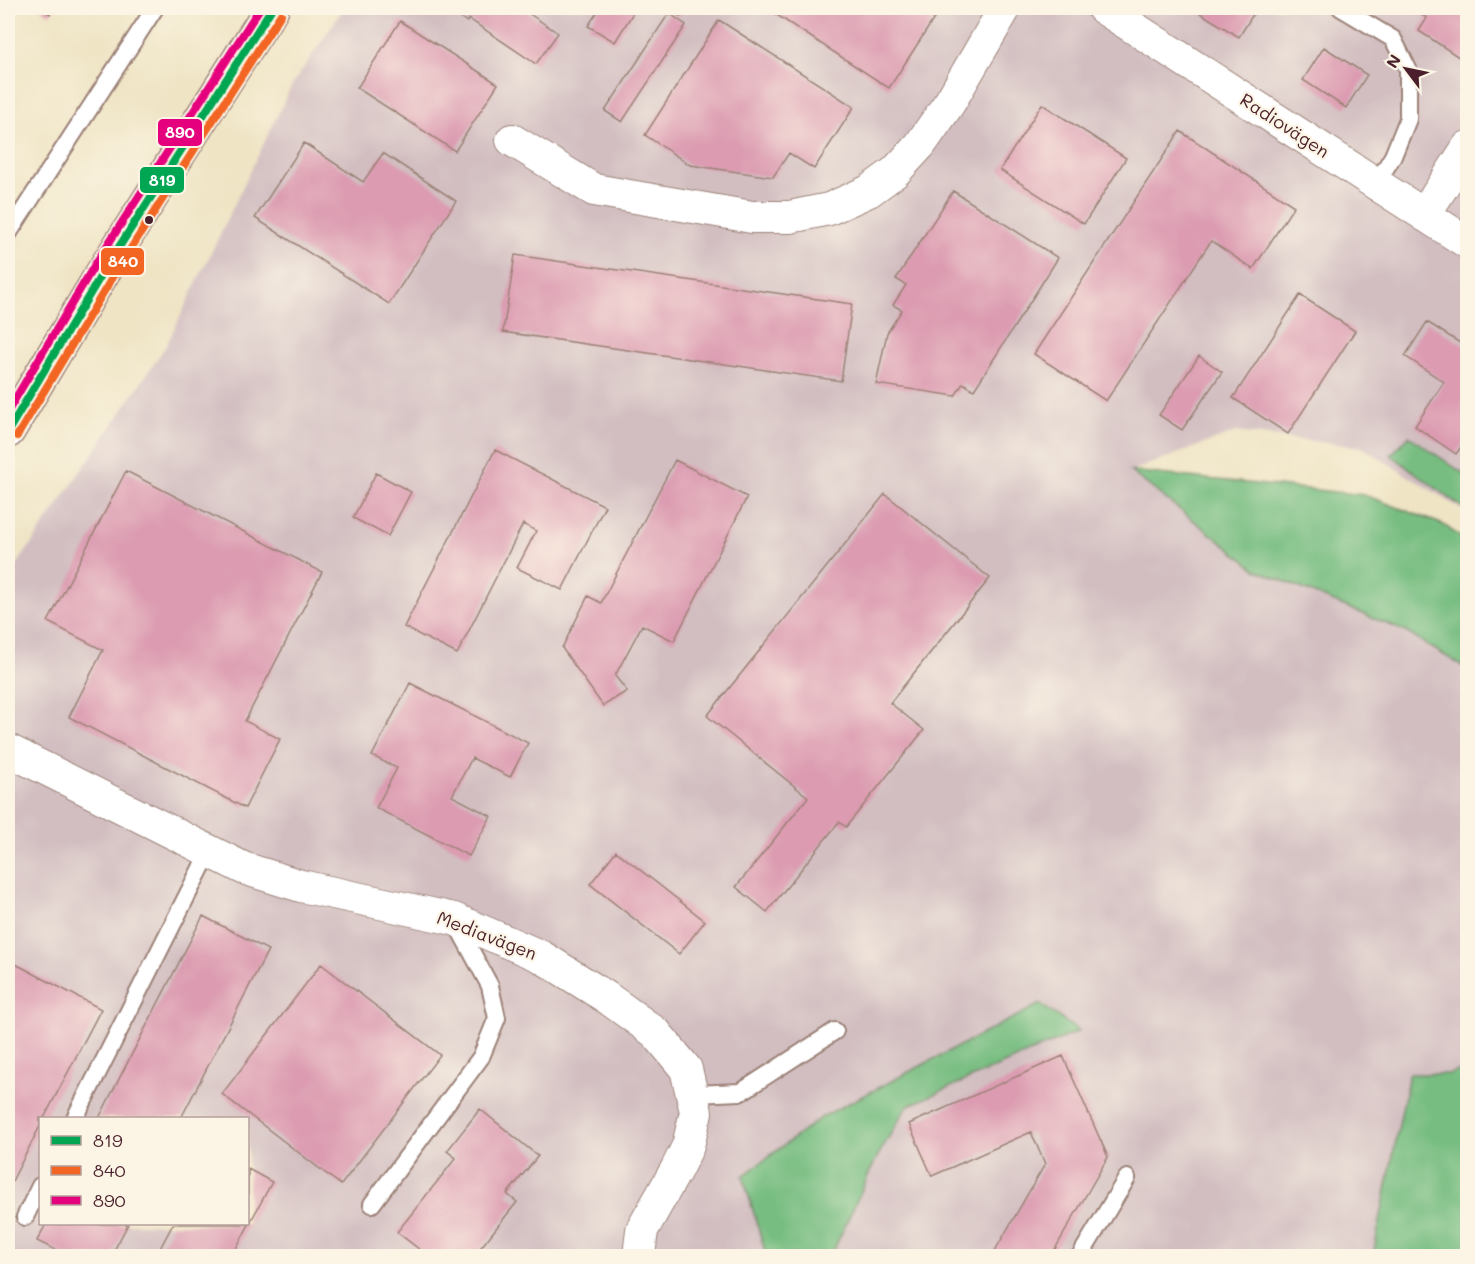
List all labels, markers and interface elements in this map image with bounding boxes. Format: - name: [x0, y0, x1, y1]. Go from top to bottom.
- north arrow: [1376, 39, 1436, 99]
- text: N: [1381, 50, 1405, 72]
- street label: Radiovägen: [1236, 87, 1334, 163]
- line badge: 890: [157, 118, 203, 147]
- text: 890: [165, 121, 195, 142]
- line badge: 819: [139, 166, 185, 194]
- text: 819: [149, 169, 176, 190]
- unlabelled marker: [143, 214, 155, 226]
- line badge: 840: [100, 247, 145, 276]
- text: 840: [108, 250, 138, 271]
- street label: Mediavägen: [434, 905, 540, 965]
- legend: [39, 1117, 249, 1225]
- text: 819: [93, 1128, 123, 1152]
- text: 840: [93, 1158, 126, 1182]
- text: 890: [93, 1188, 126, 1212]

